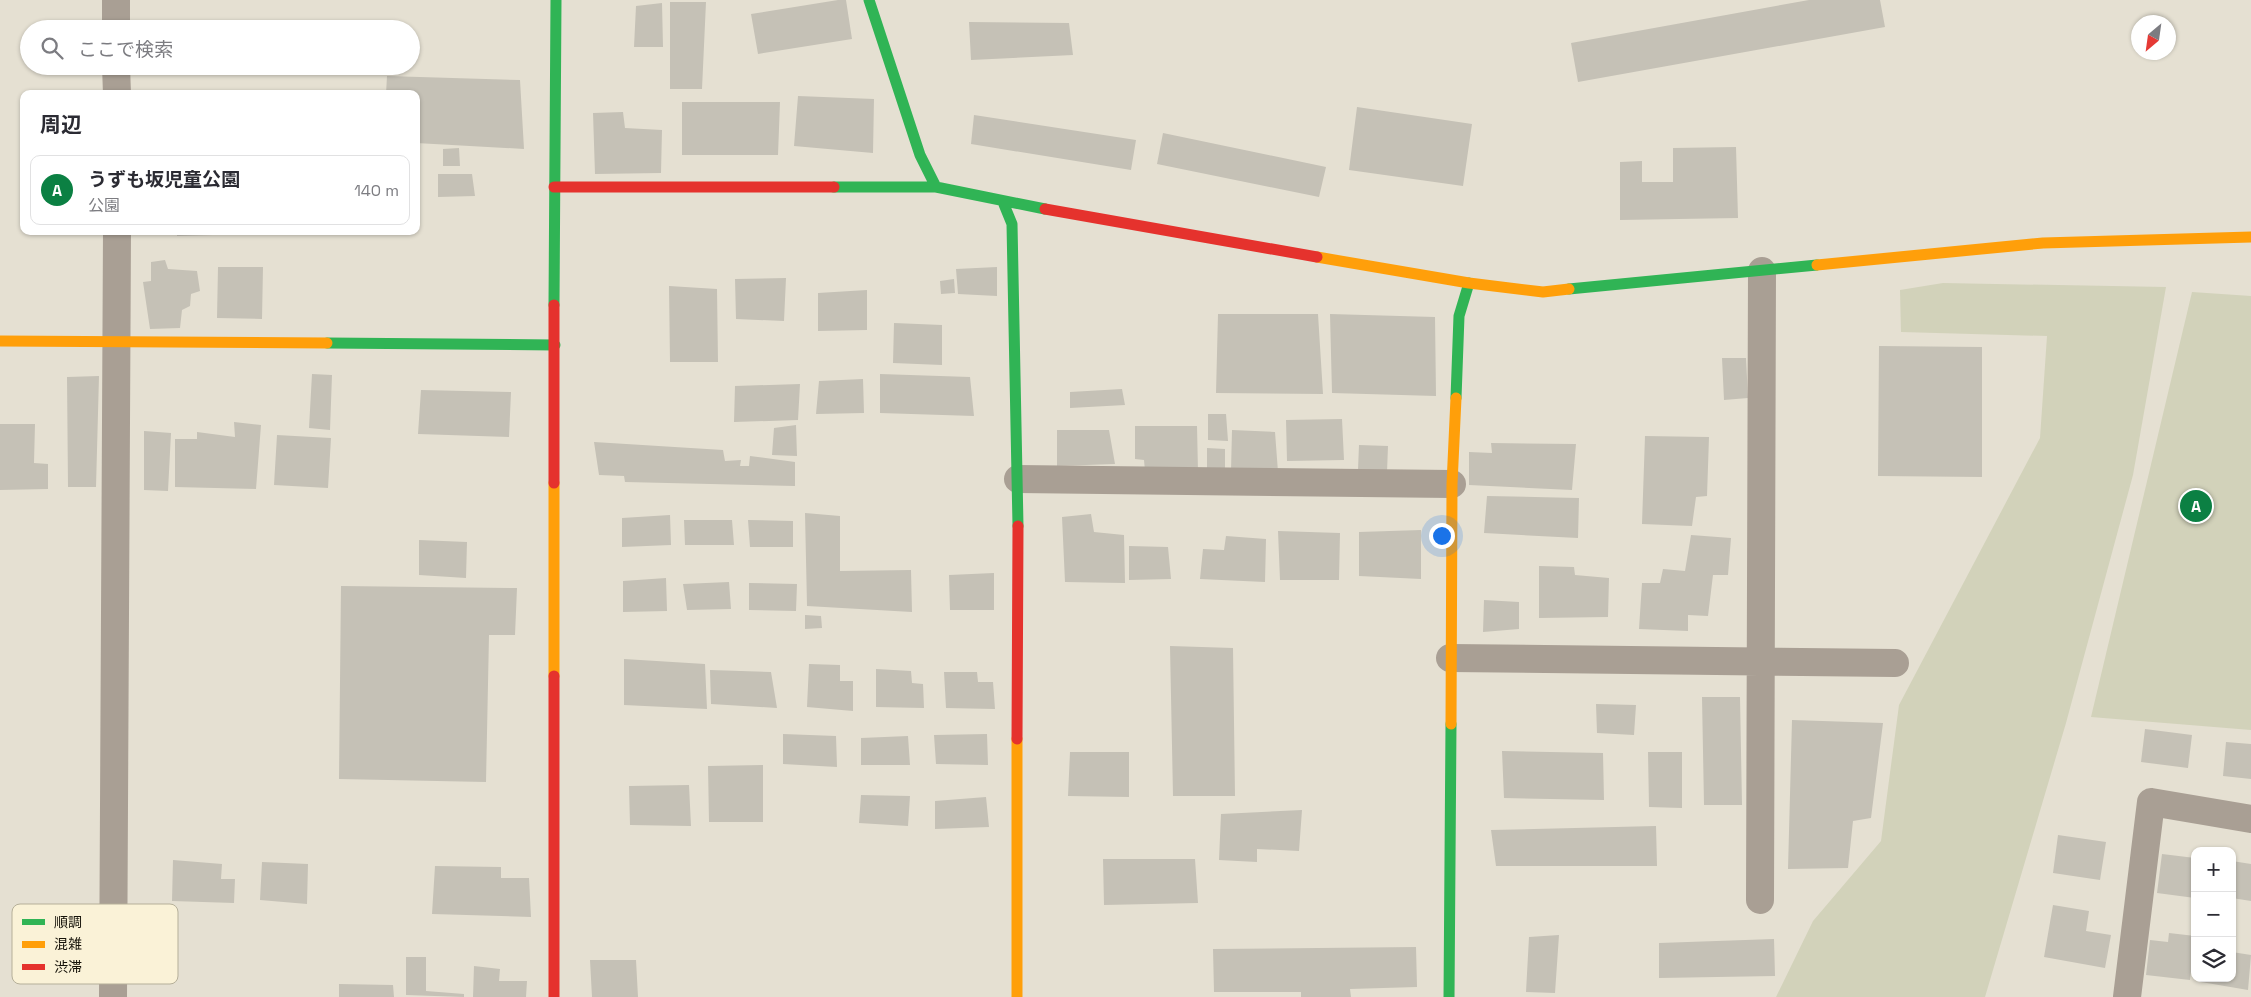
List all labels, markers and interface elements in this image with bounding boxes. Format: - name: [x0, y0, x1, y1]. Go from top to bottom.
- north arrow: [2131, 15, 2176, 60]
- search box: [20, 20, 420, 75]
- icon: search: [38, 34, 66, 62]
- text: ここで検索: [78, 37, 173, 62]
- text: 周辺: [40, 111, 82, 138]
- text: うずも坂児童公園: [88, 167, 240, 192]
- text: A: [52, 180, 62, 201]
- text: 140 m: [354, 180, 399, 201]
- text: 公園: [88, 195, 120, 216]
- pin: A: [2180, 487, 2212, 525]
- your location: [1429, 523, 1455, 549]
- map controls: [2191, 847, 2236, 982]
- button: +: [2191, 847, 2236, 892]
- button: −: [2191, 892, 2236, 937]
- legend: [12, 904, 178, 984]
- text: 順調: [54, 913, 82, 931]
- text: 混雑: [54, 935, 82, 953]
- button: layers: [2191, 937, 2236, 982]
- text: 渋滞: [54, 958, 82, 976]

